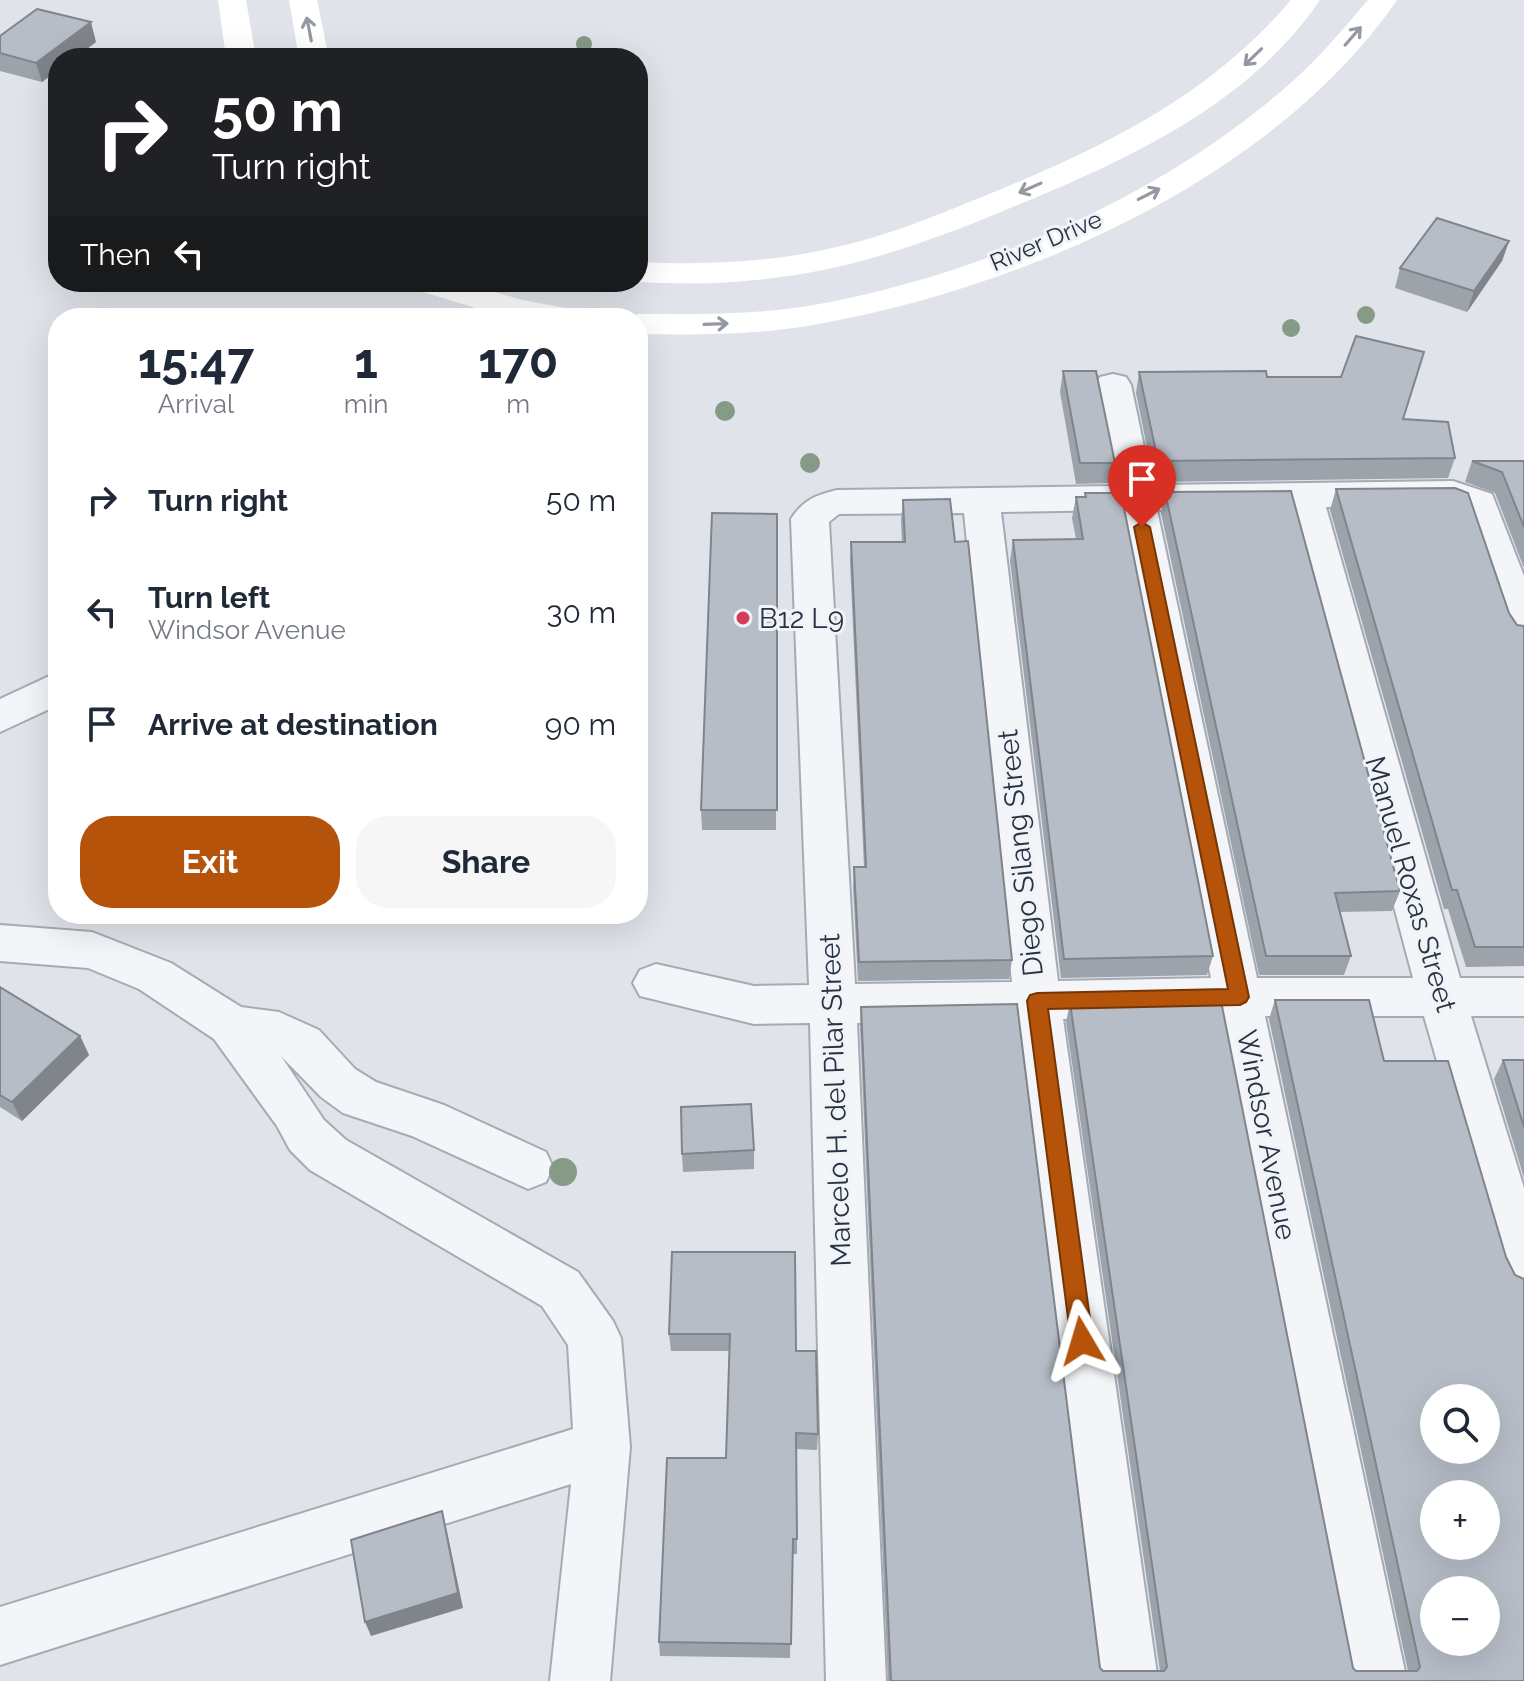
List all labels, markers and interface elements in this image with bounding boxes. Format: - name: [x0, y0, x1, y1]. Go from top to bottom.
- one-way arrow: [300, 17, 315, 42]
- one-way arrow: [1344, 26, 1362, 46]
- one-way arrow: [1243, 47, 1263, 65]
- text: 50 m: [212, 78, 343, 144]
- icon: right: [80, 80, 184, 184]
- text: Turn right: [212, 145, 371, 187]
- one-way arrow: [1018, 181, 1043, 196]
- one-way arrow: [1136, 185, 1160, 201]
- street label: River Drive: [986, 204, 1106, 277]
- icon: left: [167, 232, 211, 276]
- text: Then: [80, 237, 151, 272]
- one-way arrow: [702, 317, 729, 332]
- text: 15:47: [138, 333, 254, 389]
- text: 1: [354, 333, 378, 389]
- text: 170: [478, 333, 558, 389]
- text: Arrival: [158, 389, 234, 419]
- text: min: [344, 389, 389, 419]
- text: m: [506, 389, 530, 419]
- pin: [1108, 445, 1176, 527]
- icon: arrive: [1120, 457, 1164, 501]
- icon: right: [80, 478, 124, 522]
- text: Turn right: [148, 483, 288, 518]
- text: 50 m: [546, 483, 616, 518]
- text: Turn left: [148, 580, 270, 615]
- icon: left: [80, 590, 124, 634]
- text: 30 m: [546, 595, 616, 630]
- place label: B12 L9: [759, 602, 844, 635]
- marker: B12 L9: [734, 609, 752, 627]
- text: Windsor Avenue: [148, 615, 346, 645]
- icon: arrive: [80, 702, 124, 746]
- text: Arrive at destination: [148, 707, 438, 742]
- text: 90 m: [545, 707, 616, 742]
- street label: Diego Silang Street: [991, 727, 1050, 978]
- street label: Manuel Roxas Street: [1358, 753, 1463, 1016]
- button: Exit: [80, 816, 340, 908]
- button: Share: [356, 816, 616, 908]
- street label: Marcelo H. del Pilar Street: [813, 932, 858, 1267]
- street label: Windsor Avenue: [1230, 1027, 1303, 1243]
- position arrow: [1040, 1299, 1124, 1383]
- map controls: [1420, 1384, 1500, 1656]
- button: search: [1420, 1384, 1500, 1464]
- button: +: [1420, 1480, 1500, 1560]
- button: −: [1420, 1576, 1500, 1656]

